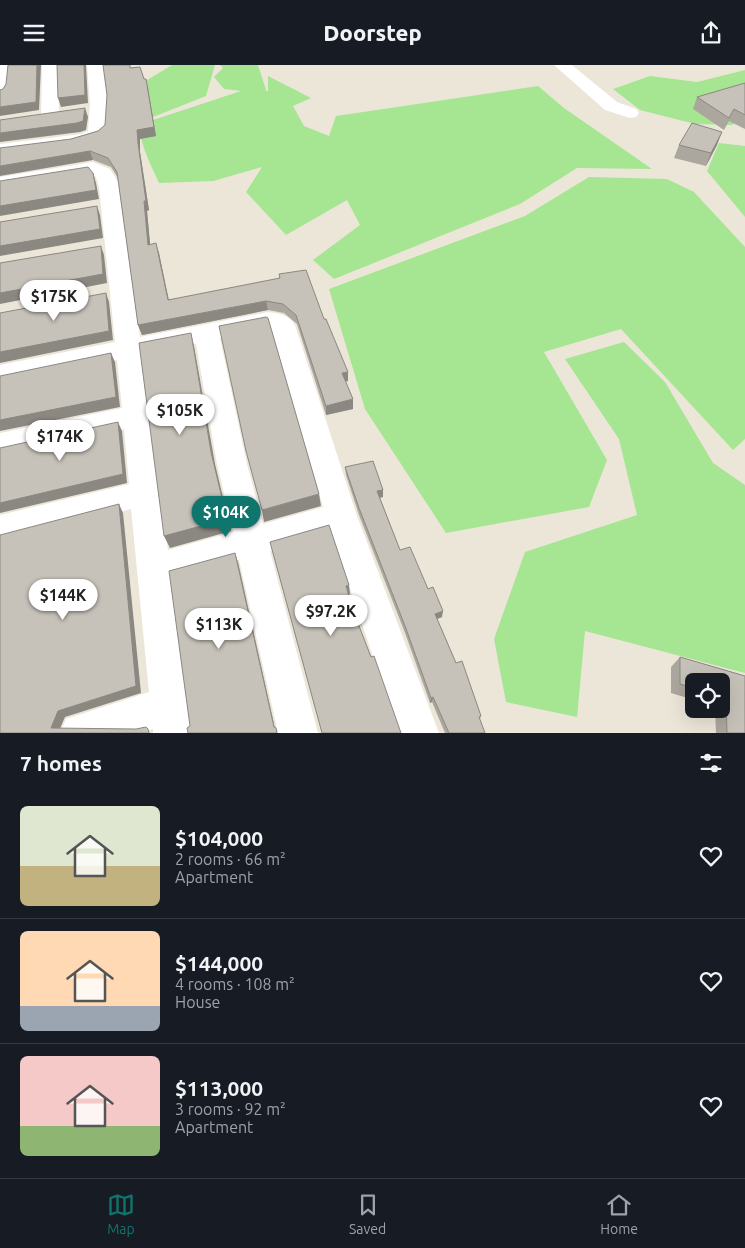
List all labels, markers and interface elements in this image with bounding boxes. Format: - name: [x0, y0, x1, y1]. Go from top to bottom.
- icon: menu: [20, 19, 48, 47]
- icon: share: [697, 19, 725, 47]
- text: Doorstep: [323, 20, 422, 45]
- pin: $175K: [19, 279, 89, 322]
- text: $175K: [31, 287, 77, 305]
- pin: $105K: [145, 393, 215, 436]
- text: $105K: [157, 401, 203, 419]
- pin: $174K: [25, 419, 95, 462]
- text: $174K: [37, 427, 83, 445]
- pin: $104K: [191, 495, 261, 538]
- text: $104K: [203, 503, 249, 521]
- pin: $144K: [28, 579, 98, 621]
- text: $144K: [40, 586, 86, 604]
- pin: $97.2K: [290, 595, 372, 637]
- text: $97.2K: [306, 602, 356, 620]
- pin: $113K: [184, 607, 254, 650]
- text: $113K: [196, 615, 242, 633]
- map controls: [685, 673, 730, 718]
- button: locate: [685, 673, 730, 718]
- icon: filters: [697, 749, 725, 777]
- text: 7 homes: [20, 751, 102, 775]
- icon: home: [60, 826, 120, 886]
- text: $104,000: [175, 826, 263, 850]
- icon: heart: [697, 842, 725, 870]
- text: 2 rooms · 66 m²: [175, 850, 286, 868]
- text: Apartment: [175, 868, 253, 886]
- icon: home: [60, 951, 120, 1011]
- text: $144,000: [175, 951, 263, 975]
- icon: heart: [697, 967, 725, 995]
- text: 4 rooms · 108 m²: [175, 975, 295, 993]
- text: House: [175, 993, 220, 1011]
- icon: home: [60, 1076, 120, 1136]
- text: $113,000: [175, 1076, 263, 1100]
- icon: heart: [697, 1092, 725, 1120]
- text: 3 rooms · 92 m²: [175, 1100, 286, 1118]
- text: Apartment: [175, 1118, 253, 1136]
- tab: Map: [107, 1191, 135, 1237]
- tab: Saved: [349, 1191, 386, 1237]
- tab: Home: [600, 1191, 638, 1237]

